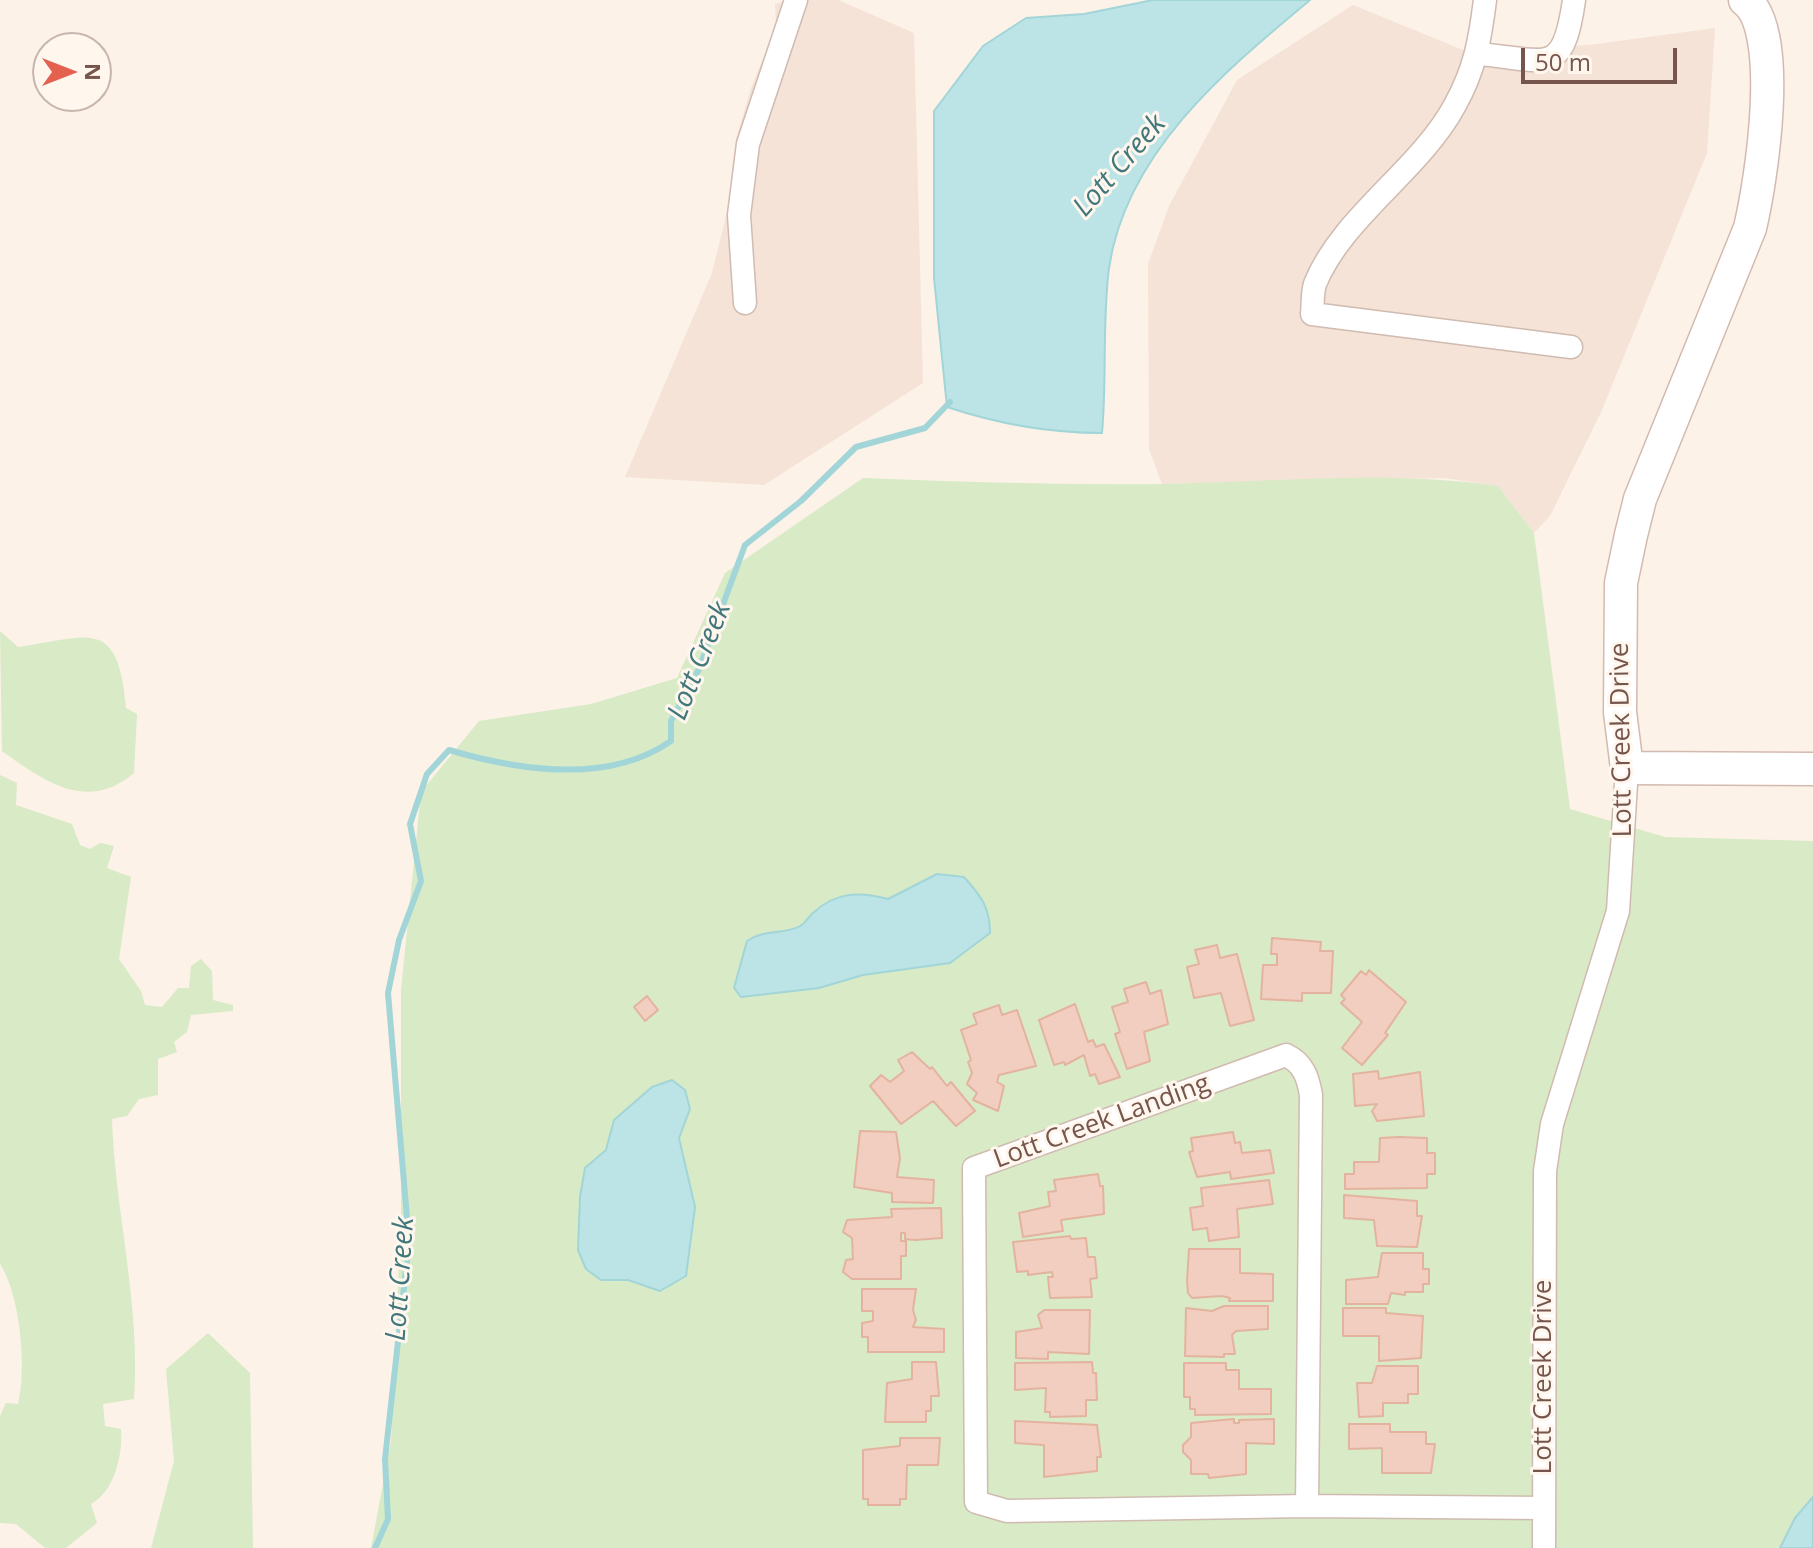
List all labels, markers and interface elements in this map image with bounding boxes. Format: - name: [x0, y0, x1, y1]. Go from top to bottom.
- north arrow: [32, 32, 112, 112]
- scale bar: [1525, 32, 1681, 82]
- text: 50 m: [1535, 45, 1591, 78]
- text: N: [79, 63, 109, 81]
- water label: Lott Creek: [1067, 108, 1173, 224]
- water label: Lott Creek: [661, 597, 739, 725]
- street label: Lott Creek Drive: [1605, 642, 1639, 838]
- street label: Lott Creek Landing: [990, 1068, 1214, 1176]
- water label: Lott Creek: [380, 1216, 422, 1342]
- street label: Lott Creek Drive: [1528, 1280, 1560, 1474]

